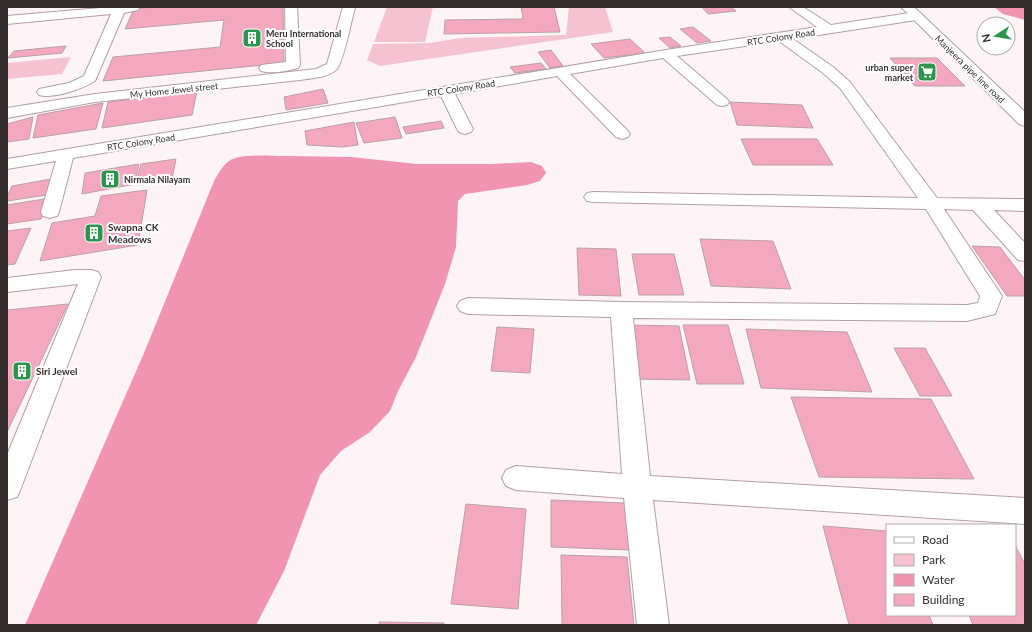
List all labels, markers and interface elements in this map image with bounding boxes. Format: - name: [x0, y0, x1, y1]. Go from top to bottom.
- north arrow: [976, 16, 1016, 56]
- street label: RTC Colony Road: [746, 26, 816, 48]
- building icon: Meru International School: [241, 27, 263, 49]
- place label: Meru International School: [266, 28, 341, 49]
- street label: Manjeera pipe line road: [933, 33, 1007, 105]
- text: N: [978, 33, 993, 44]
- supermarket icon: urban super market: [916, 61, 938, 83]
- place label: urban super market: [865, 62, 914, 83]
- street label: RTC Colony Road: [426, 77, 496, 99]
- street label: My Home Jewel street: [129, 80, 219, 100]
- street label: RTC Colony Road: [106, 131, 176, 153]
- building icon: Nirmala Nilayam: [99, 168, 121, 190]
- place label: Nirmala Nilayam: [124, 174, 191, 185]
- place label: Swapna CK Meadows: [108, 221, 159, 245]
- building icon: Swapna CK Meadows: [83, 222, 105, 244]
- building icon: Siri Jewel: [11, 360, 33, 382]
- place label: Siri Jewel: [36, 365, 78, 377]
- legend: [886, 524, 1016, 616]
- text: Road: [922, 532, 949, 547]
- text: Park: [922, 552, 946, 567]
- text: Water: [922, 572, 955, 587]
- text: Building: [922, 592, 965, 607]

